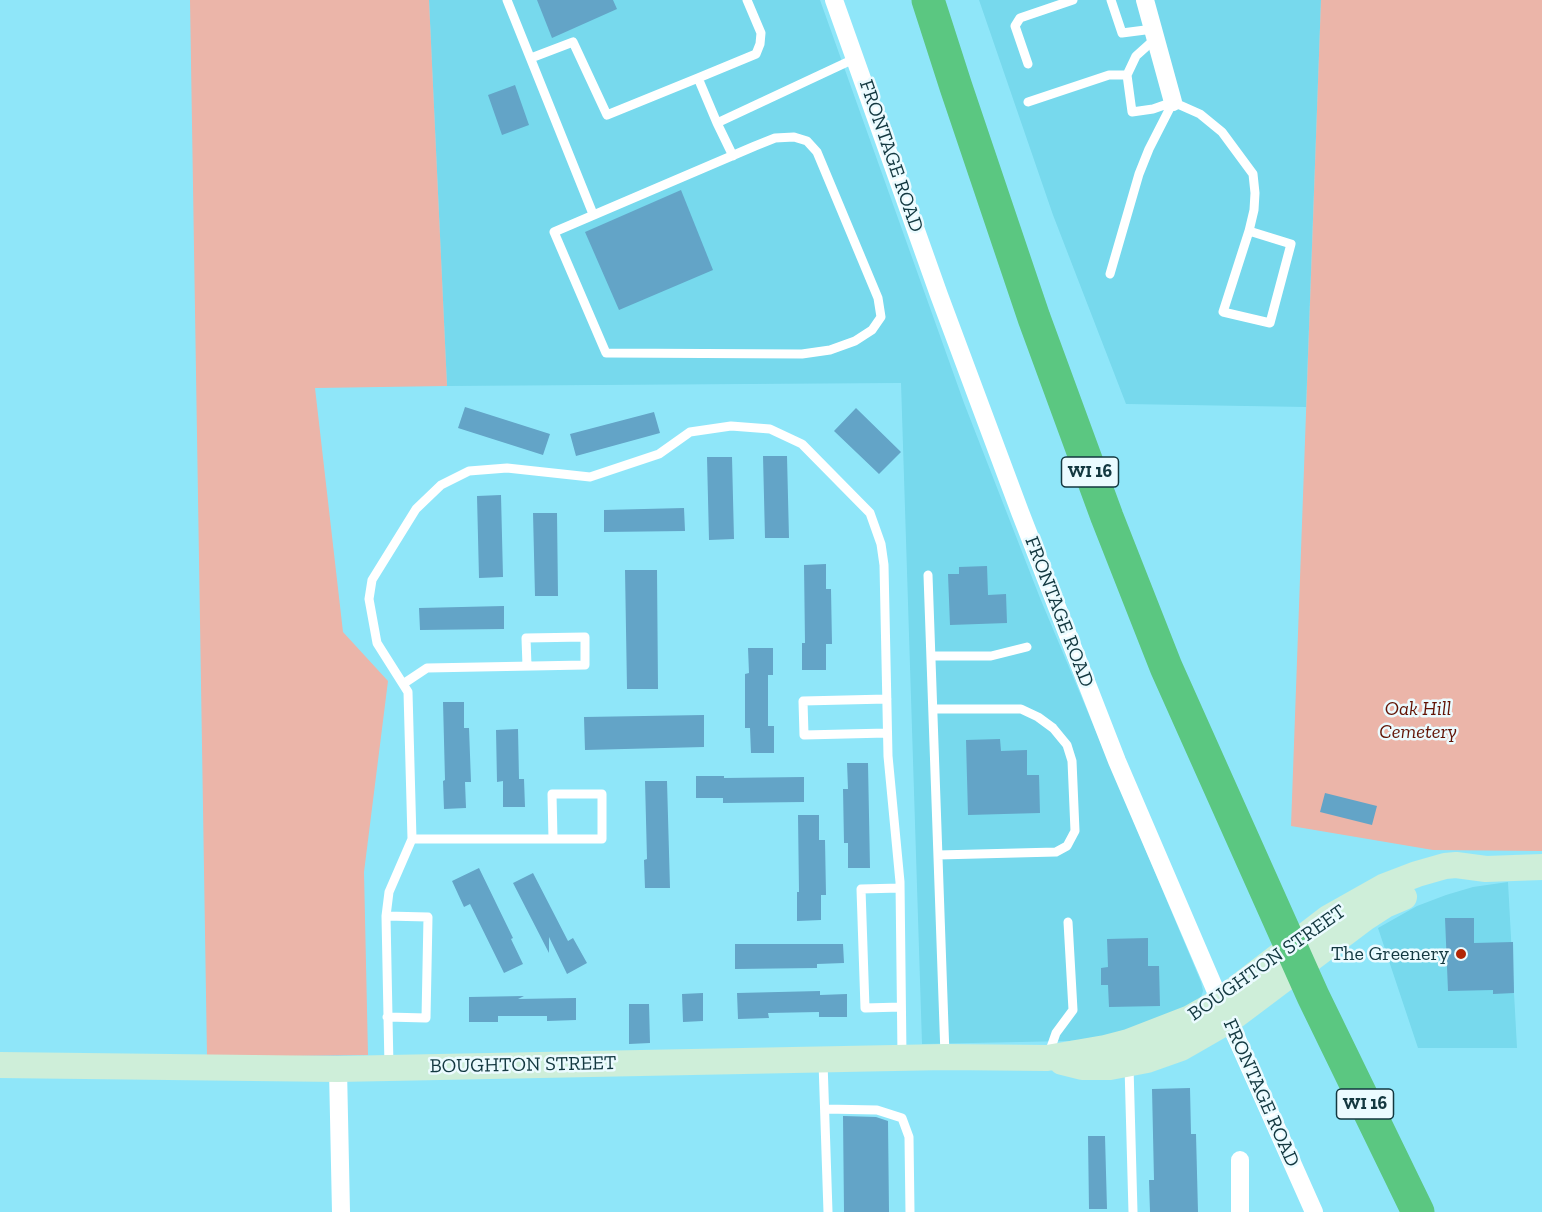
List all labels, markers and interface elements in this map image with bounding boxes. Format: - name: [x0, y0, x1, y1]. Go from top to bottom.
- street label: FRONTAGE ROAD: [854, 77, 928, 235]
- road number: WI 16: [1062, 457, 1118, 487]
- street label: FRONTAGE ROAD: [1019, 533, 1099, 691]
- park label: Oak Hill Cemetery: [1379, 697, 1457, 744]
- street label: BOUGHTON STREET: [1184, 900, 1350, 1026]
- place label: The Greenery: [1331, 942, 1449, 966]
- marker: The Greenery: [1454, 947, 1468, 961]
- street label: FRONTAGE ROAD: [1218, 1015, 1304, 1171]
- street label: BOUGHTON STREET: [429, 1051, 617, 1079]
- road number: WI 16: [1336, 1089, 1394, 1119]

